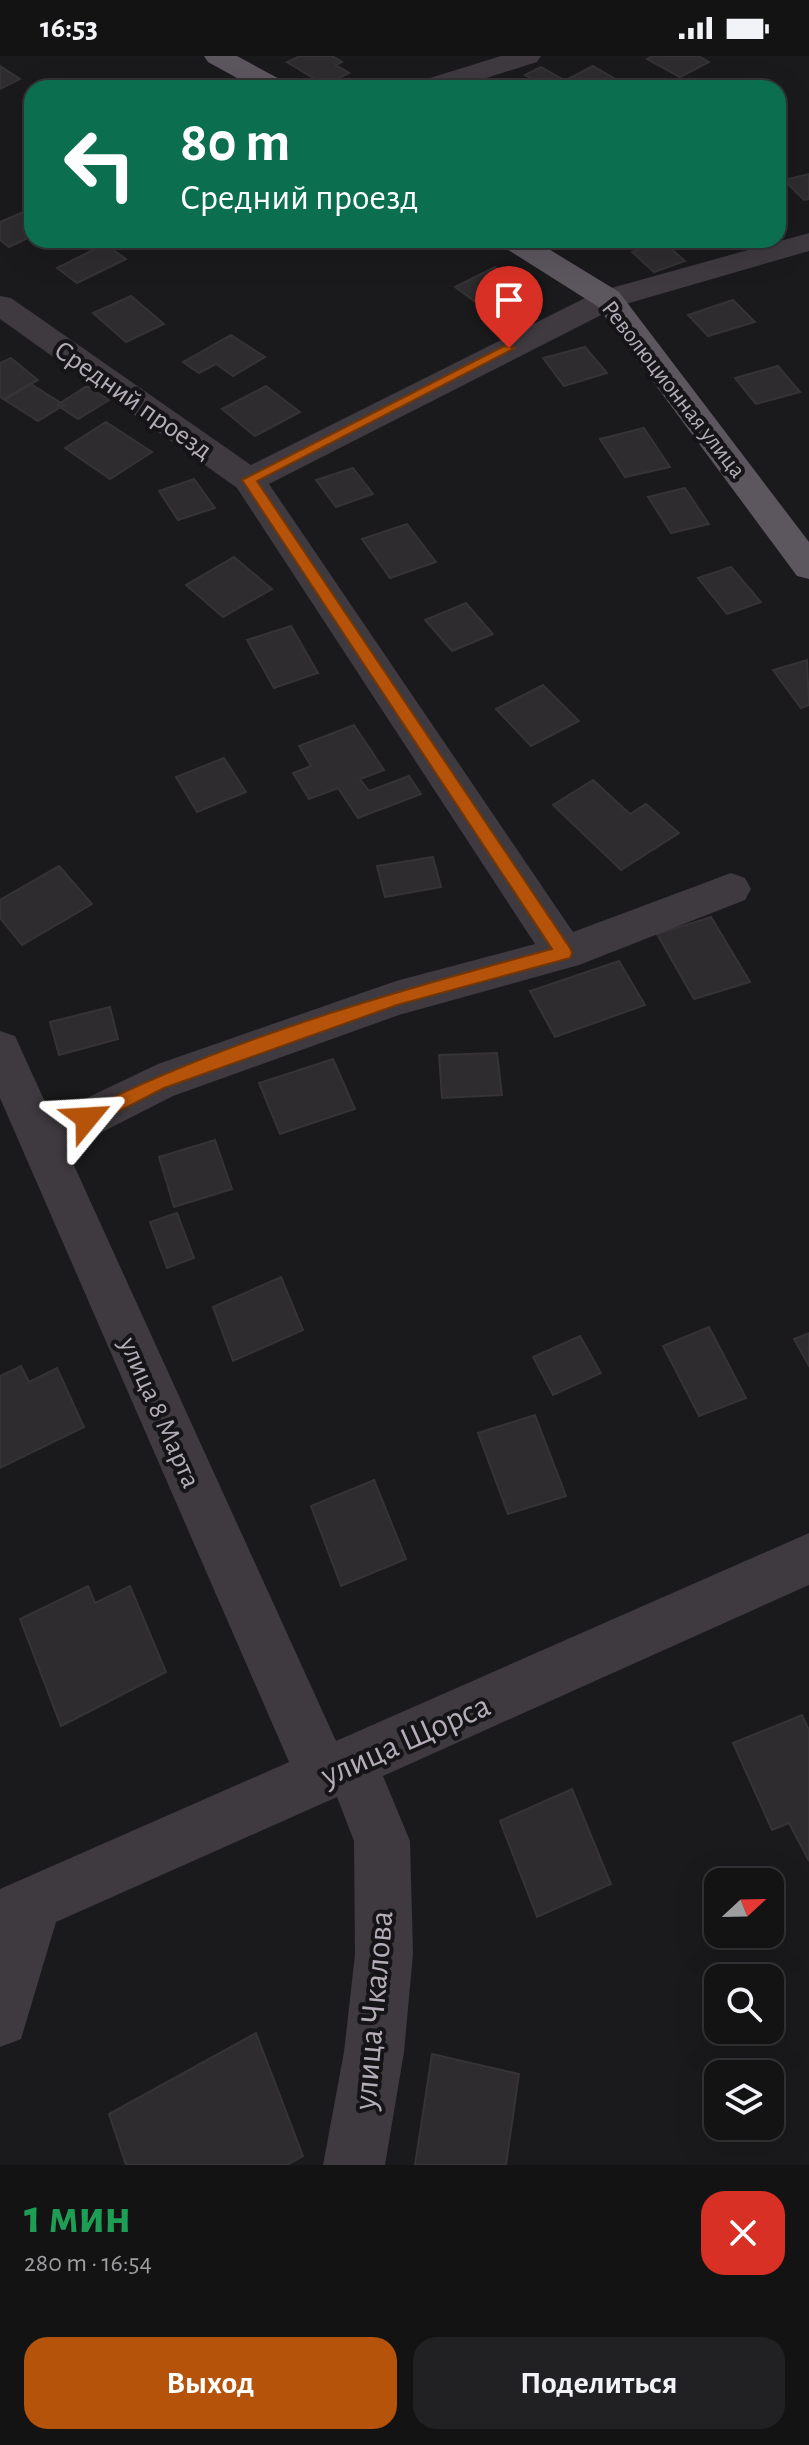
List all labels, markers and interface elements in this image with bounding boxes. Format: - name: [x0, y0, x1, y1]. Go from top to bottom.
- text: 16:53: [40, 13, 98, 43]
- icon: left: [48, 112, 152, 216]
- text: 80 m: [180, 115, 290, 171]
- text: Средний проезд: [180, 180, 419, 216]
- pin: [475, 266, 543, 348]
- icon: arrive: [487, 278, 531, 322]
- street label: Революционная улица: [597, 297, 750, 483]
- street label: Средний проезд: [49, 336, 217, 465]
- position arrow: [45, 1076, 129, 1160]
- street label: улица 8 Марта: [113, 1332, 205, 1492]
- street label: улица Щорса: [315, 1688, 495, 1794]
- north arrow: [704, 1868, 784, 1948]
- map controls: [704, 1868, 784, 2140]
- street label: улица Чкалова: [348, 1909, 400, 2112]
- button: search: [704, 1964, 784, 2044]
- button: layers: [704, 2060, 784, 2140]
- button: close: [701, 2191, 785, 2275]
- text: 1 мин: [24, 2194, 131, 2242]
- text: 280 m · 16:54: [24, 2250, 152, 2276]
- button: Выход: [24, 2337, 397, 2429]
- button: Поделиться: [413, 2337, 785, 2429]

